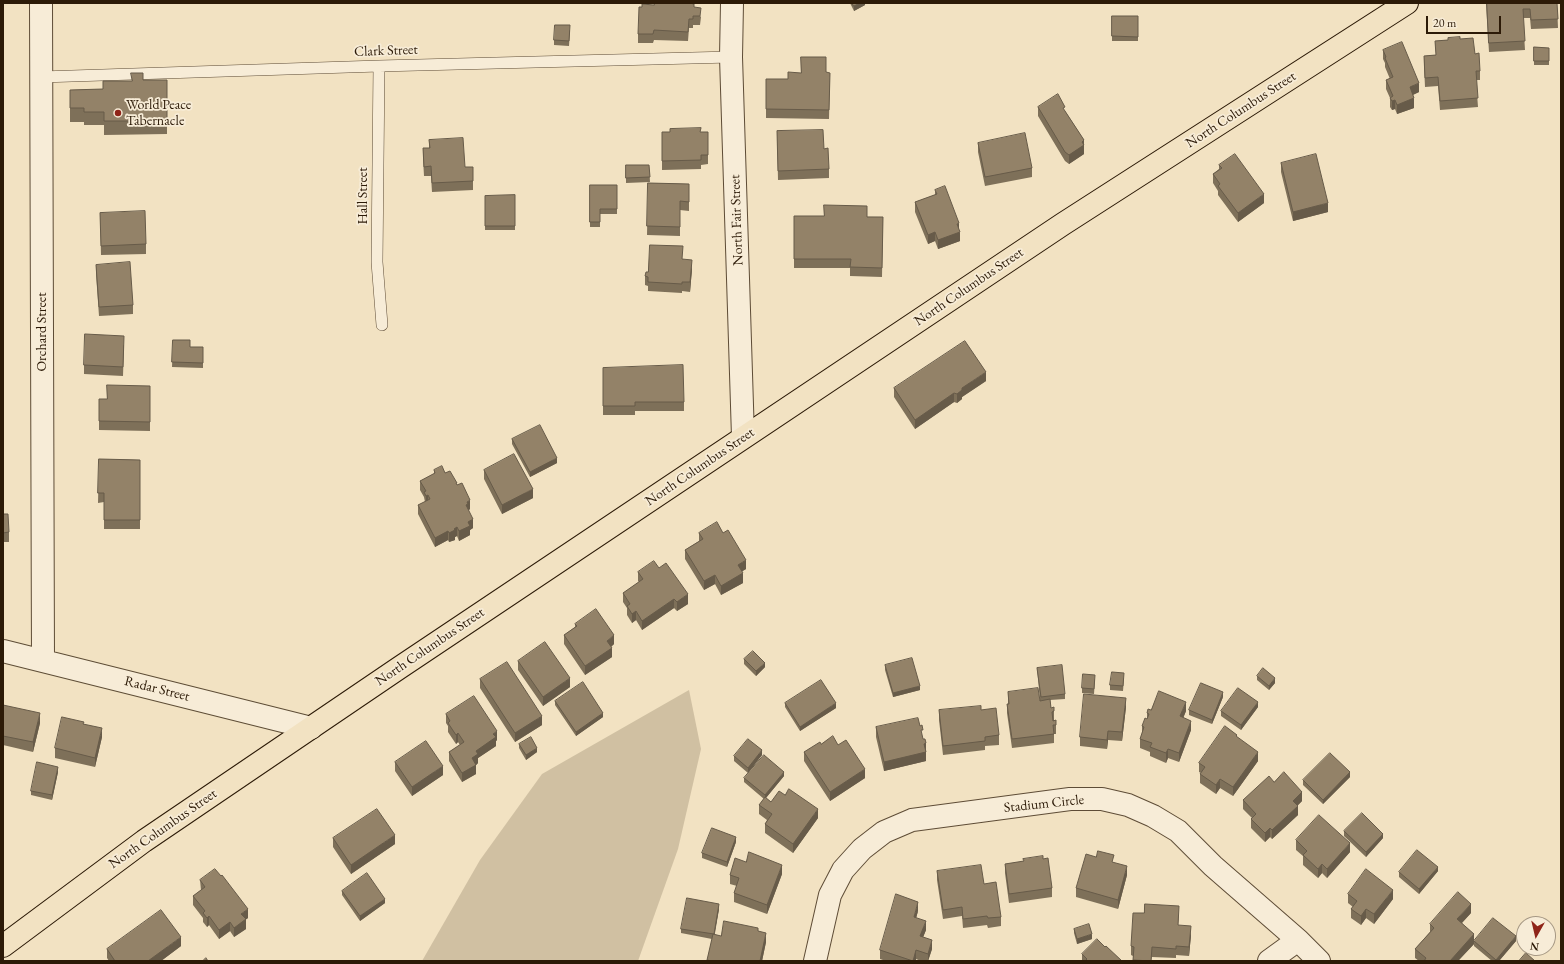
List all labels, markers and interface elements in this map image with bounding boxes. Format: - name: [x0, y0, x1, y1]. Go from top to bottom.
- scale bar: [1428, 8, 1503, 34]
- text: 20 m: [1433, 15, 1456, 31]
- street label: Clark Street: [354, 41, 418, 61]
- street label: North Columbus Street: [1183, 68, 1299, 152]
- place label: World Peace Tabernacle: [126, 97, 191, 130]
- marker: World Peace Tabernacle: [113, 108, 123, 118]
- street label: Hall Street: [355, 167, 371, 225]
- street label: North Fair Street: [727, 174, 747, 266]
- street label: North Columbus Street: [911, 244, 1027, 330]
- street label: Orchard Street: [34, 292, 50, 372]
- street label: North Columbus Street: [642, 424, 758, 510]
- street label: North Columbus Street: [372, 604, 488, 690]
- street label: Radar Street: [123, 673, 191, 705]
- street label: North Columbus Street: [106, 785, 220, 873]
- street label: Stadium Circle: [1003, 791, 1085, 817]
- north arrow: [1516, 916, 1556, 956]
- text: N: [1529, 939, 1540, 954]

